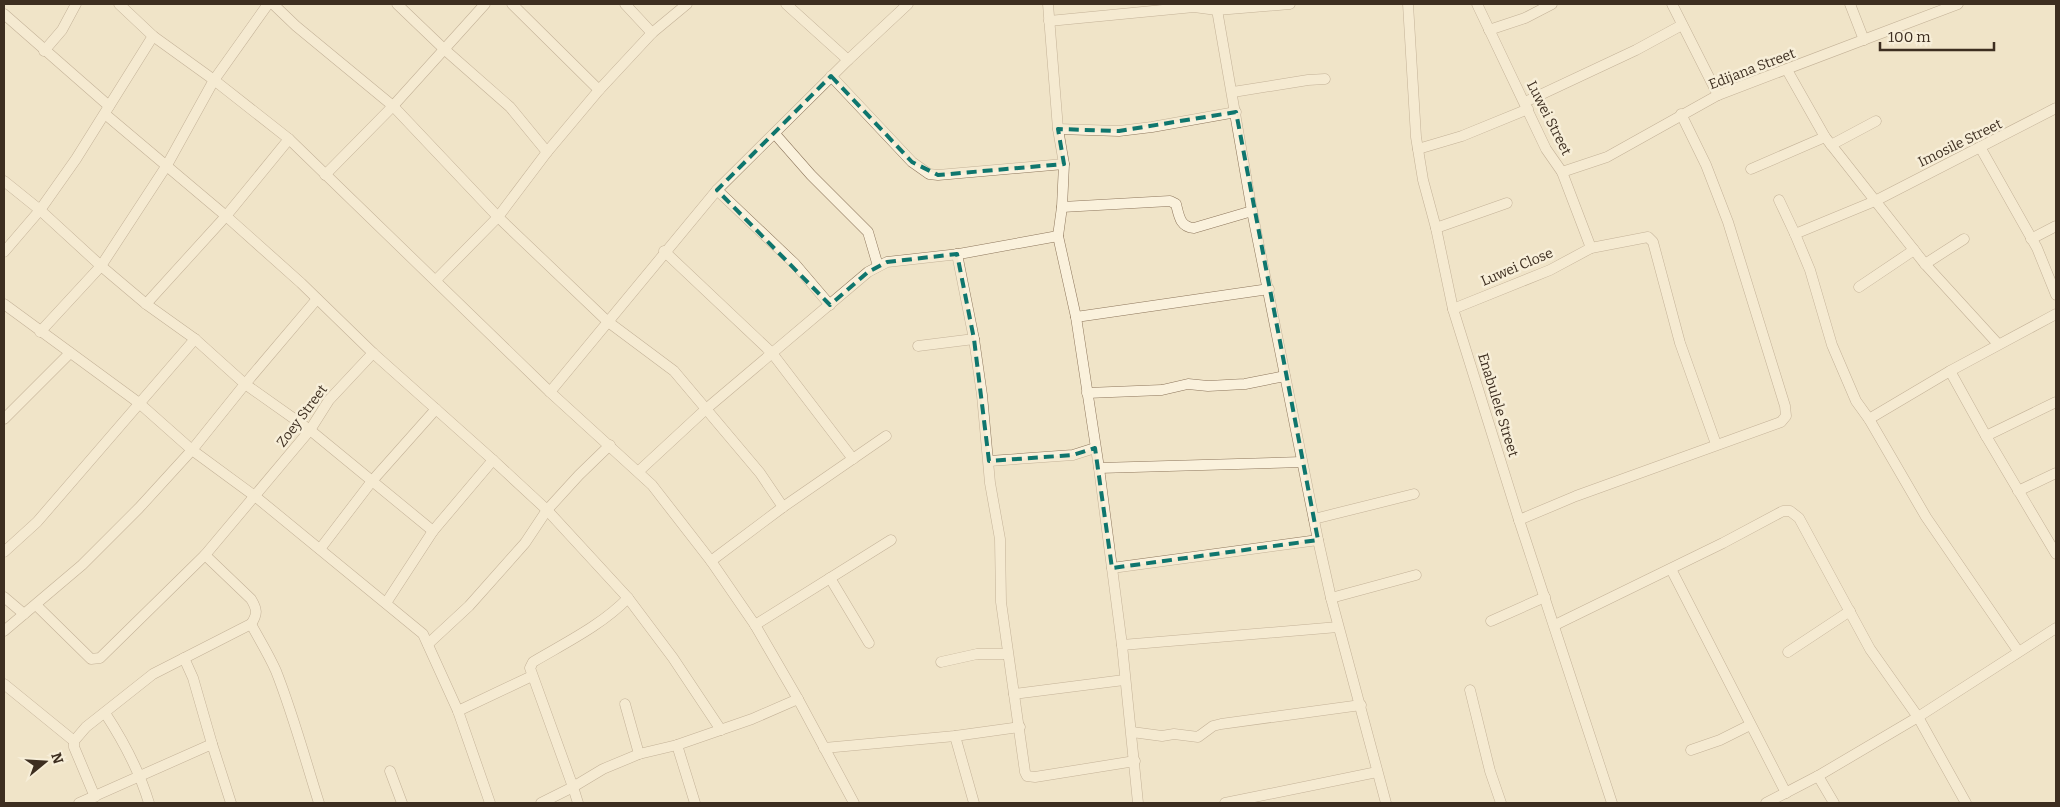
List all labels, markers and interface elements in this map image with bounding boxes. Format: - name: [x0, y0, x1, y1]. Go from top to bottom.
- scale bar: [1880, 20, 1994, 52]
- text: 100 m: [1888, 28, 1931, 46]
- street label: Edijana Street: [1706, 45, 1798, 93]
- street label: Luwei Street: [1523, 78, 1575, 158]
- street label: Imosile Street: [1915, 115, 2005, 171]
- street label: Luwei Close: [1478, 244, 1556, 290]
- street label: Enabulele Street: [1474, 351, 1522, 459]
- street label: Zoey Street: [273, 381, 331, 451]
- north arrow: [20, 737, 70, 787]
- text: N: [47, 750, 67, 766]

